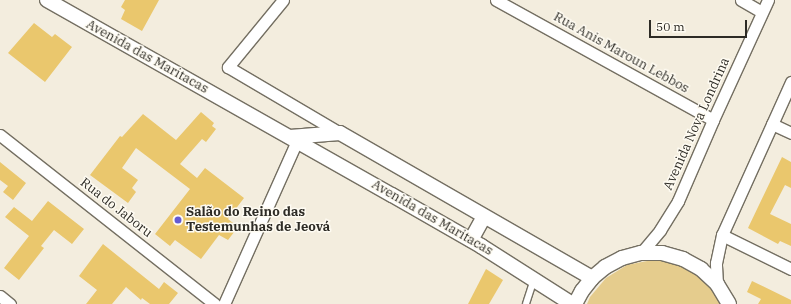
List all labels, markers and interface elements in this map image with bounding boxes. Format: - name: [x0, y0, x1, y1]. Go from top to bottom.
- street label: Rua Anis Maroun Lebbos: [551, 9, 691, 97]
- scale bar: [651, 12, 749, 38]
- street label: Avenida das Maritacas: [83, 17, 211, 97]
- text: 50 m: [656, 19, 685, 34]
- street label: Avenida Nova Londrina: [661, 55, 733, 193]
- street label: Rua do Jaboru: [77, 175, 155, 241]
- street label: Avenida das Maritacas: [369, 177, 495, 259]
- place label: Salão do Reino das Testemunhas de Jeová: [186, 205, 330, 236]
- marker: Salão do Reino das Testemunhas de Jeová: [173, 215, 183, 225]

